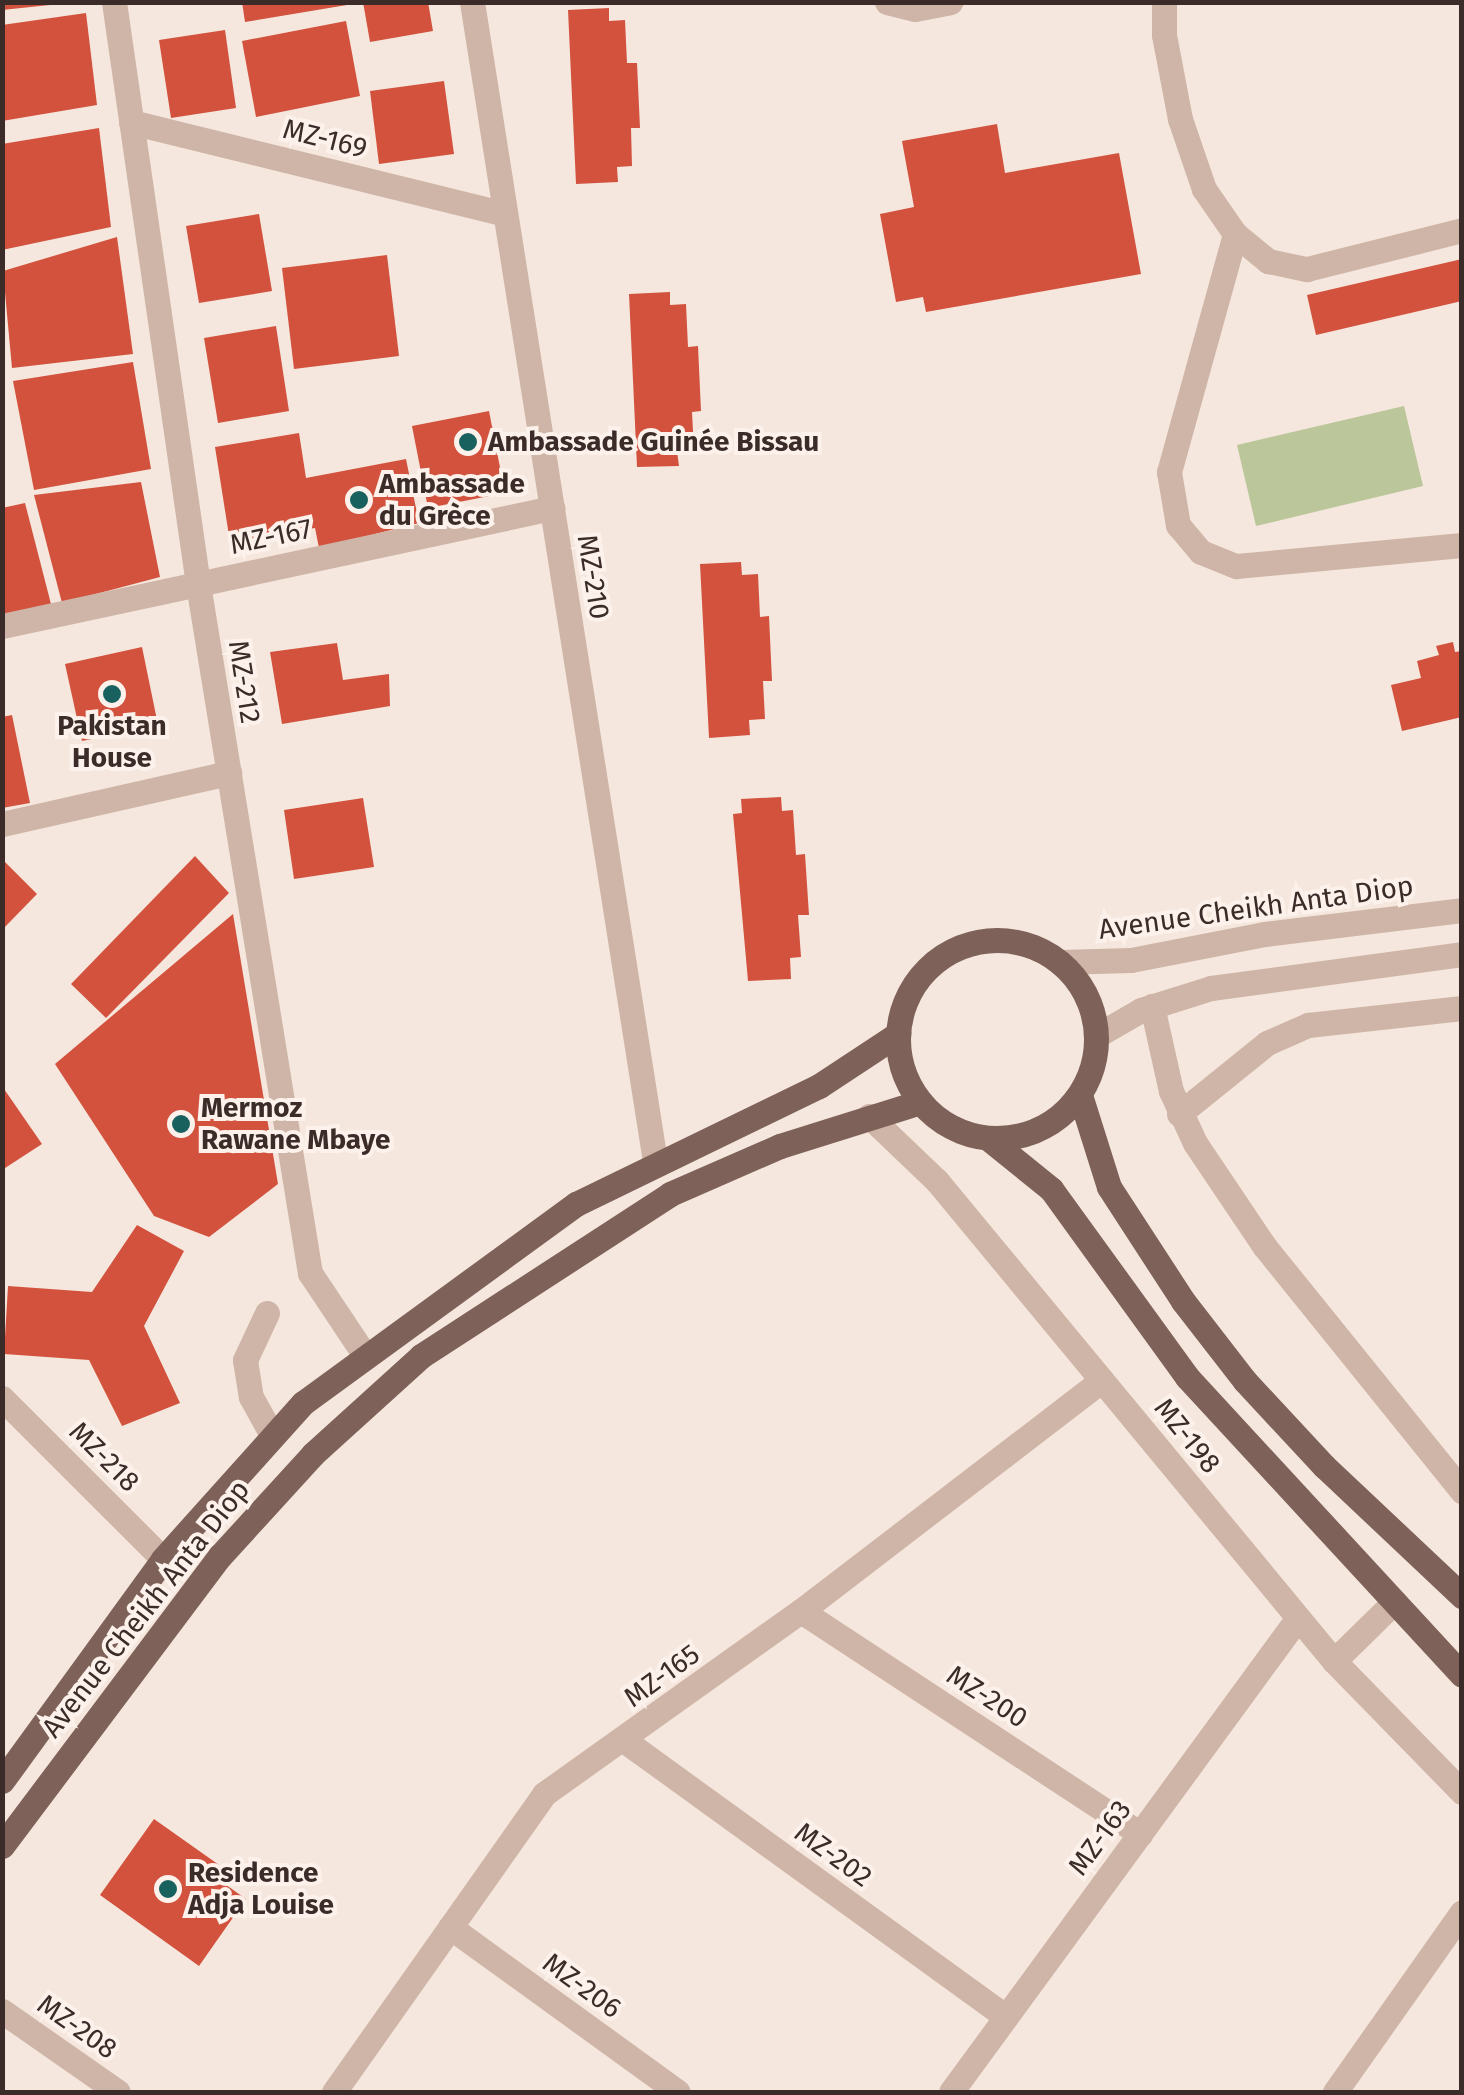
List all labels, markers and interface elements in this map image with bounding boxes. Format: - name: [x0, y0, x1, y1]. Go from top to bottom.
- street label: MZ-169: [279, 112, 371, 166]
- place label: Ambassade Guinée Bissau: [488, 425, 819, 459]
- marker: Ambassade Guinée Bissau: [457, 431, 479, 453]
- place label: Ambassade du Grèce: [379, 467, 525, 533]
- marker: Ambassade du Grèce: [348, 489, 370, 511]
- street label: MZ-167: [227, 512, 315, 562]
- street label: MZ-210: [570, 532, 616, 622]
- street label: MZ-212: [221, 638, 267, 726]
- marker: Pakistan House: [101, 683, 123, 705]
- place label: Pakistan House: [57, 709, 167, 775]
- street label: Avenue Cheikh Anta Diop: [1097, 869, 1415, 947]
- place label: Mermoz Rawane Mbaye: [201, 1091, 390, 1157]
- marker: Mermoz Rawane Mbaye: [170, 1113, 192, 1135]
- street label: MZ-198: [1147, 1392, 1227, 1480]
- street label: MZ-218: [62, 1415, 146, 1499]
- street label: Avenue Cheikh Anta Diop: [35, 1474, 257, 1744]
- street label: MZ-165: [618, 1637, 706, 1715]
- street label: MZ-200: [940, 1659, 1034, 1735]
- street label: MZ-163: [1061, 1794, 1139, 1882]
- street label: MZ-202: [788, 1816, 878, 1894]
- place label: Residence Adja Louise: [188, 1856, 334, 1922]
- marker: Residence Adja Louise: [157, 1878, 179, 1900]
- street label: MZ-206: [536, 1946, 628, 2026]
- street label: MZ-208: [31, 1988, 123, 2066]

